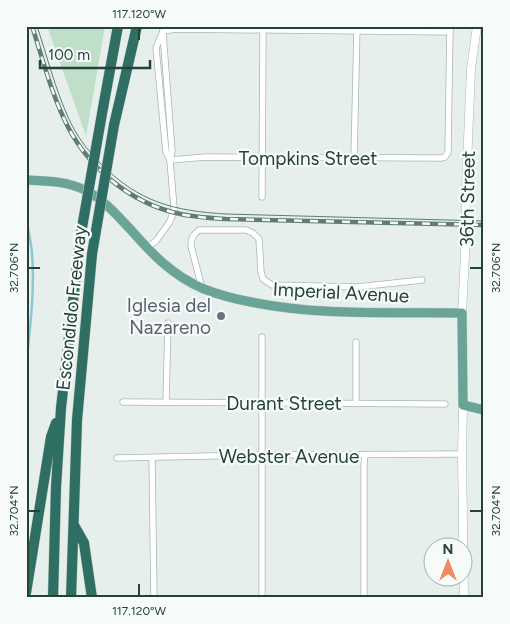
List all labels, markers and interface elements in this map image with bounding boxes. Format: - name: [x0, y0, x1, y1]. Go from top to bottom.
- text: 117.120°W: [112, 7, 167, 21]
- scale bar: [40, 38, 150, 70]
- text: 100 m: [48, 46, 90, 64]
- street label: Tompkins Street: [239, 147, 377, 170]
- street label: 36th Street: [455, 150, 480, 248]
- street label: Escondido Freeway: [51, 224, 92, 392]
- text: 32.706°N: [7, 243, 21, 293]
- text: 32.706°N: [489, 243, 503, 293]
- street label: Imperial Avenue: [272, 277, 410, 308]
- place label: Iglesia del Nazareno: [127, 294, 211, 339]
- marker: Iglesia del Nazareno: [215, 310, 227, 322]
- street label: Durant Street: [226, 392, 342, 415]
- street label: Webster Avenue: [219, 445, 359, 468]
- text: 32.704°N: [7, 485, 21, 537]
- text: 32.704°N: [489, 485, 503, 537]
- north arrow: [422, 536, 472, 586]
- text: N: [443, 541, 453, 558]
- text: 117.120°W: [112, 604, 167, 618]

